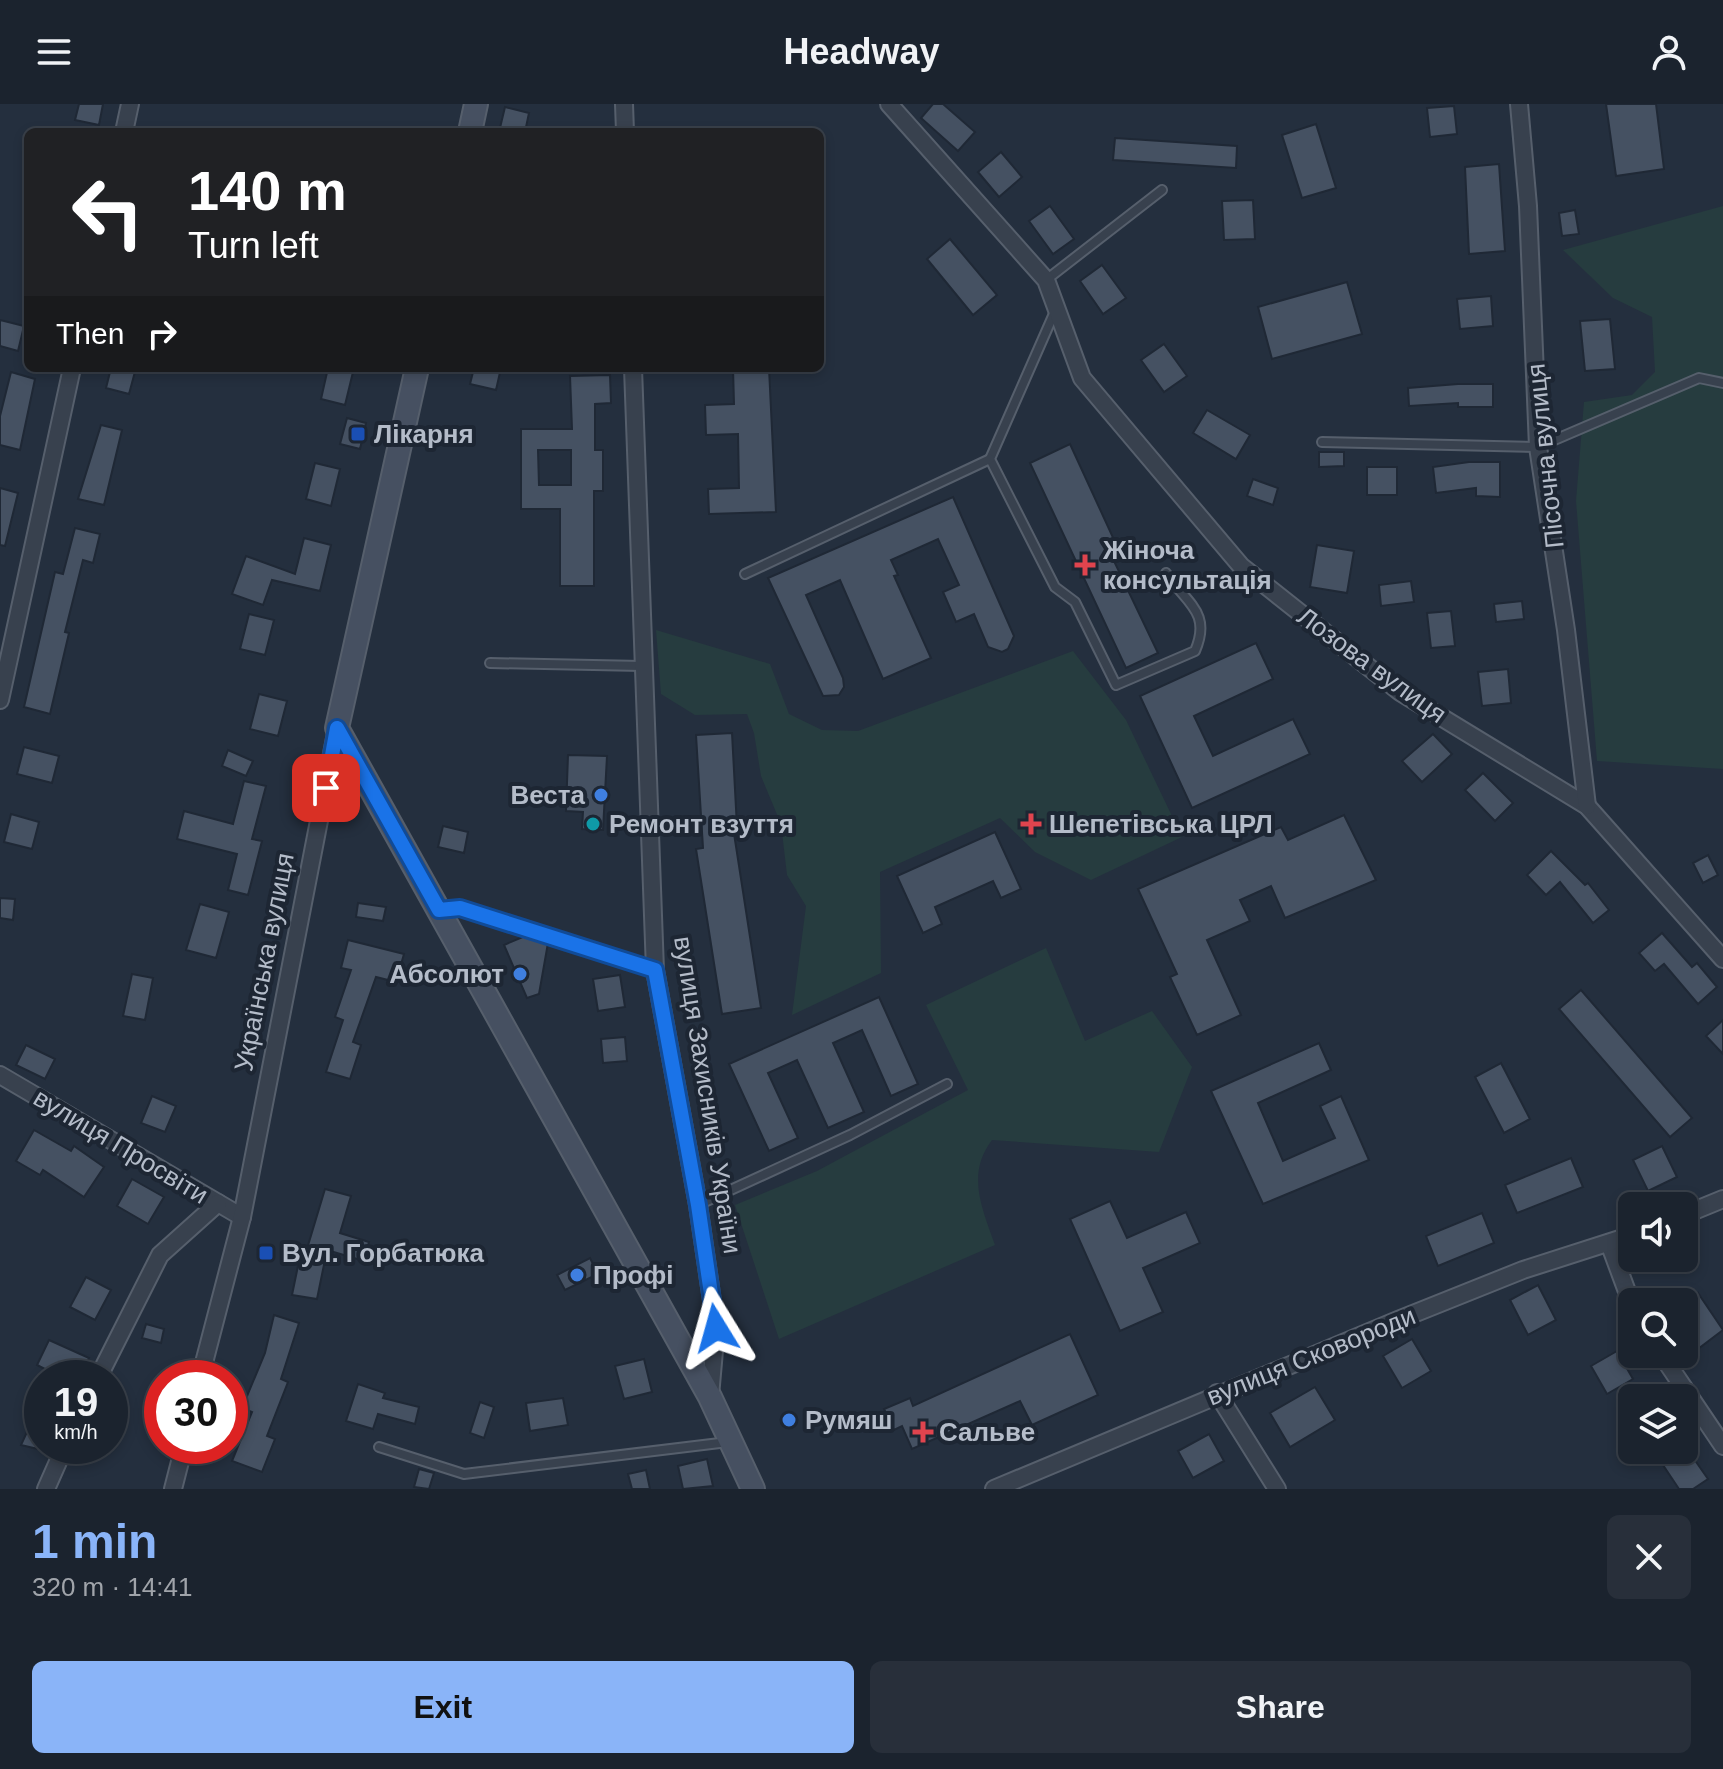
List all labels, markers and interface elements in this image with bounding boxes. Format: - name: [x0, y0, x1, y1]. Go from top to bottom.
- icon: menu: [32, 30, 76, 74]
- icon: person: [1647, 30, 1691, 74]
- text: Headway: [783, 31, 940, 72]
- text: 140 m: [188, 159, 347, 222]
- icon: left: [56, 160, 160, 264]
- text: Turn left: [188, 225, 319, 266]
- icon: right: [140, 312, 184, 356]
- text: Then: [56, 317, 124, 350]
- street label: Пісочна вулиця: [1520, 362, 1570, 550]
- place label: Лікарня: [374, 419, 474, 449]
- marker: Лікарня: [349, 425, 367, 443]
- place label: Жіноча консультація: [1102, 535, 1272, 595]
- marker: Жіноча консультація: [1074, 554, 1096, 576]
- street label: Лозова вулиця: [1292, 601, 1452, 729]
- pin: [292, 754, 360, 822]
- icon: arrive: [304, 766, 348, 810]
- place label: Веста: [510, 780, 586, 810]
- marker: Веста: [592, 786, 610, 804]
- place label: Ремонт взуття: [609, 809, 794, 839]
- place label: Шепетівська ЦРЛ: [1049, 809, 1273, 839]
- marker: Шепетівська ЦРЛ: [1020, 813, 1042, 835]
- marker: Ремонт взуття: [584, 815, 602, 833]
- street label: Українська вулиця: [228, 850, 300, 1074]
- street label: вулиця Захисників України: [668, 934, 748, 1256]
- place label: Абсолют: [389, 959, 504, 989]
- marker: Абсолют: [511, 965, 529, 983]
- street label: вулиця Просвіти: [28, 1082, 214, 1210]
- map controls: [1618, 1192, 1698, 1464]
- button: sound: [1618, 1192, 1698, 1272]
- place label: Вул. Горбатюка: [282, 1238, 485, 1268]
- marker: Вул. Горбатюка: [257, 1244, 275, 1262]
- place label: Профі: [593, 1260, 673, 1290]
- marker: Профі: [568, 1266, 586, 1284]
- position arrow: [674, 1286, 758, 1370]
- button: search: [1618, 1288, 1698, 1368]
- street label: вулиця Сковороди: [1202, 1300, 1420, 1412]
- speed limit sign: 30: [144, 1360, 248, 1464]
- text: 19: [54, 1380, 98, 1424]
- button: layers: [1618, 1384, 1698, 1464]
- place label: Румяш: [805, 1405, 893, 1435]
- marker: Румяш: [780, 1411, 798, 1429]
- place label: Сальве: [939, 1417, 1035, 1447]
- text: km/h: [54, 1421, 98, 1443]
- marker: Сальве: [914, 1423, 932, 1441]
- text: 1 min: [32, 1515, 157, 1568]
- button: close: [1607, 1515, 1691, 1599]
- text: 320 m · 14:41: [32, 1572, 192, 1602]
- button: Exit: [32, 1661, 854, 1753]
- button: Share: [870, 1661, 1691, 1753]

